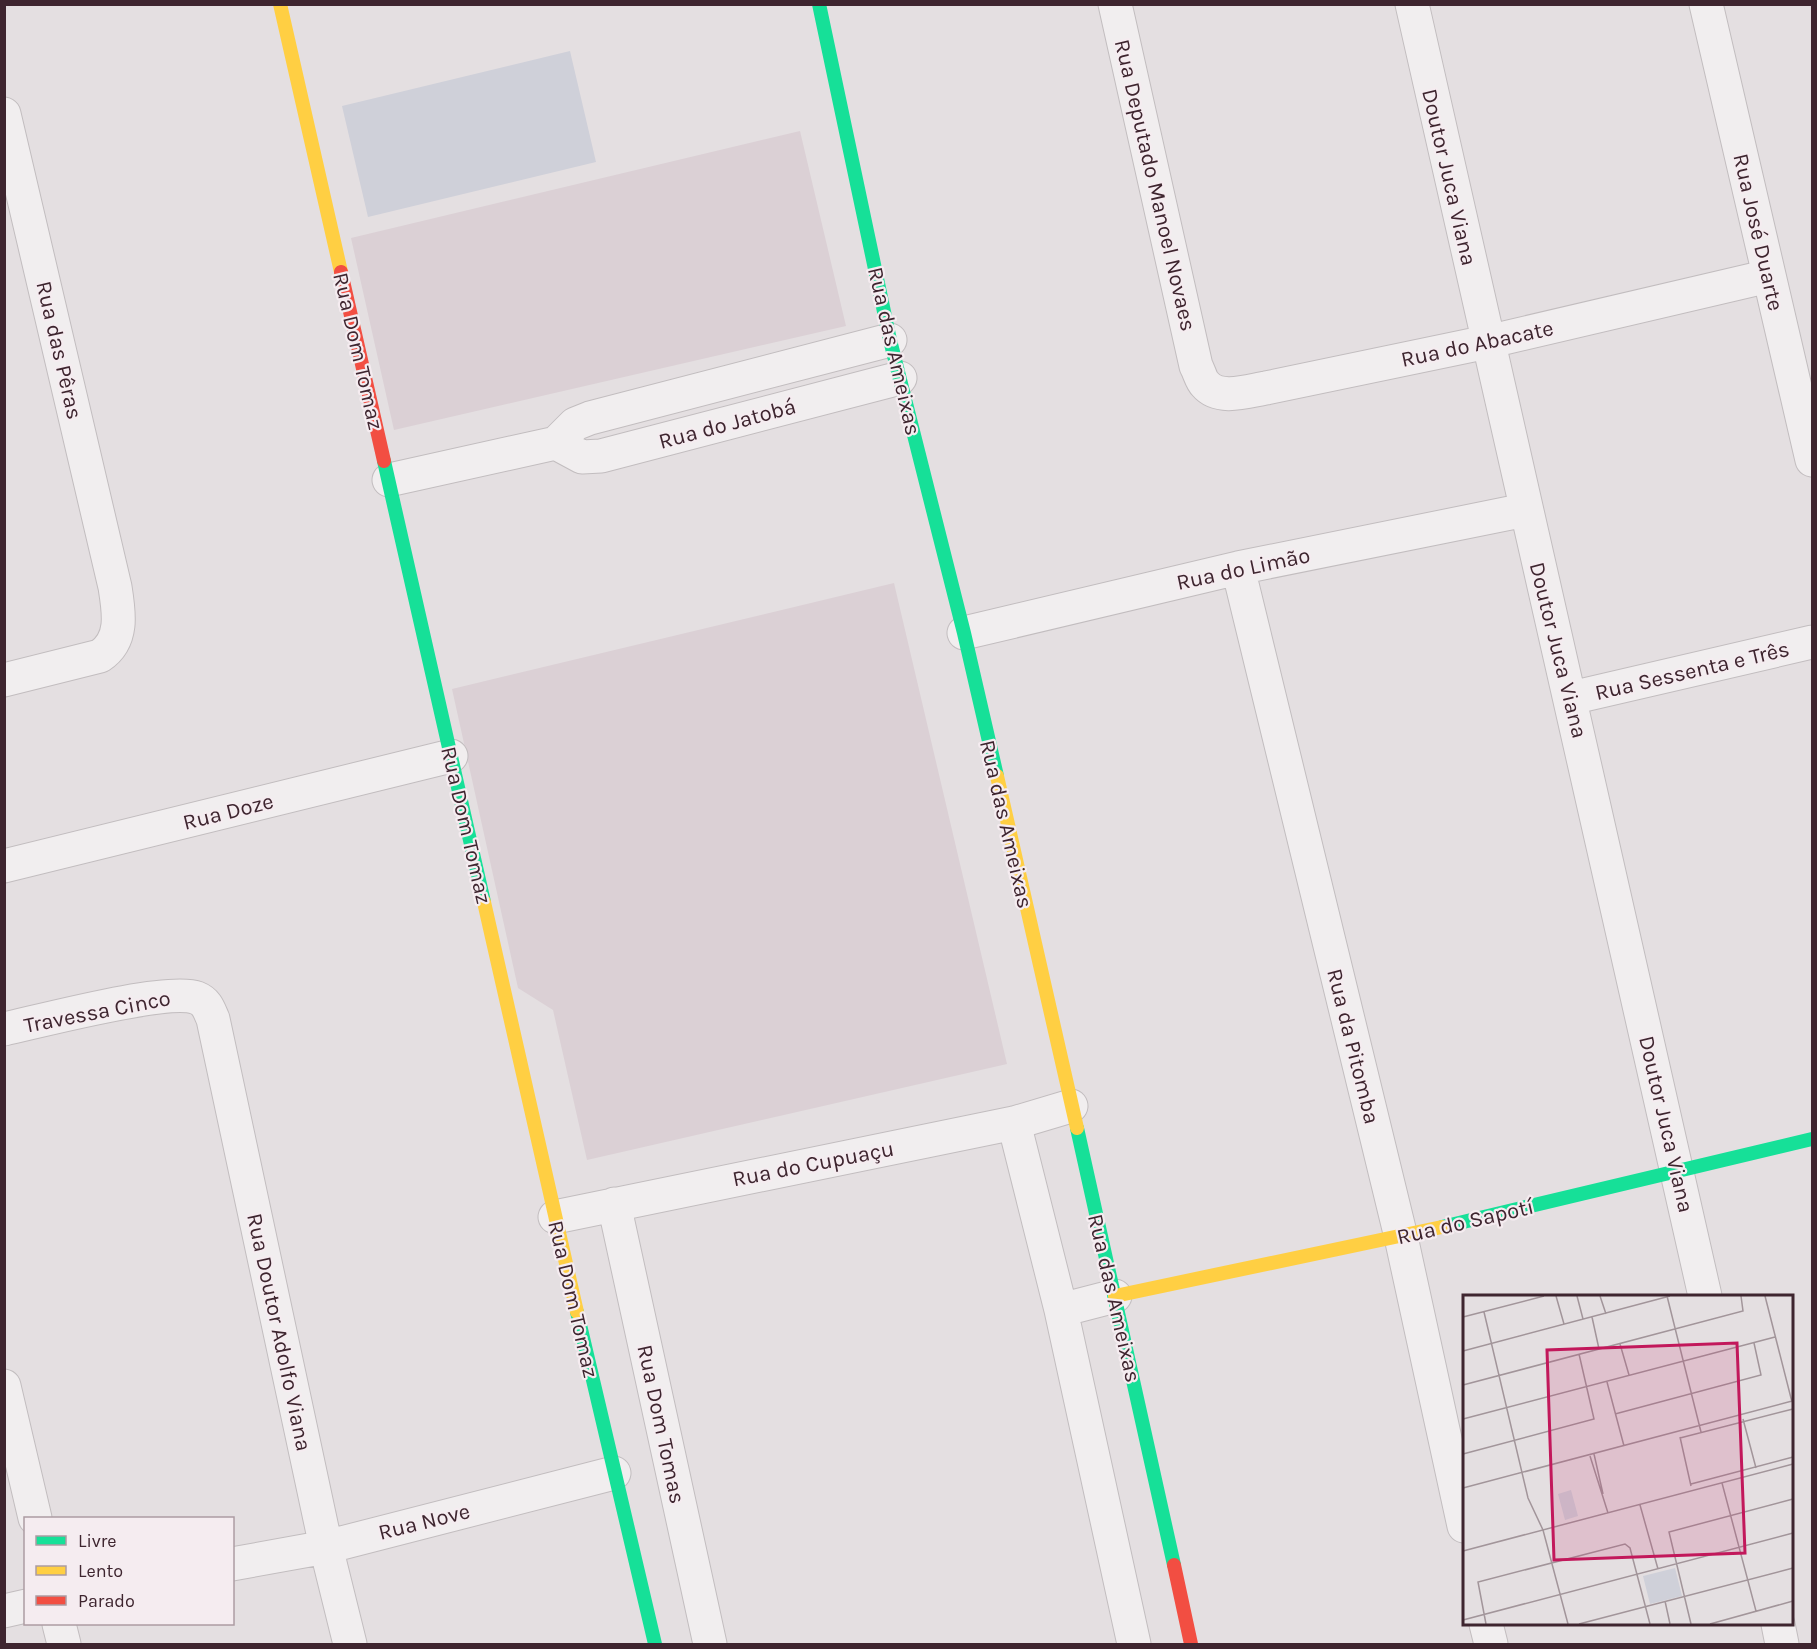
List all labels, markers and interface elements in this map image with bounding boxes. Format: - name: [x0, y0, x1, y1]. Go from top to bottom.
- street label: Rua Deputado Manoel Novaes: [1109, 37, 1201, 334]
- street label: Doutor Juca Viana: [1416, 86, 1482, 268]
- street label: Rua José Duarte: [1727, 151, 1789, 313]
- street label: Rua das Ameixas: [862, 264, 926, 438]
- street label: Rua Dom Tomaz: [327, 270, 389, 433]
- street label: Rua das Pêras: [30, 279, 88, 422]
- street label: Rua do Abacate: [1399, 315, 1556, 373]
- street label: Rua do Jatobá: [656, 393, 799, 455]
- street label: Rua do Limão: [1174, 542, 1312, 596]
- street label: Doutor Juca Viana: [1524, 559, 1592, 741]
- street label: Rua Sessenta e Três: [1592, 636, 1792, 706]
- street label: Rua das Ameixas: [974, 737, 1038, 911]
- street label: Rua Dom Tomaz: [435, 744, 497, 907]
- street label: Rua Doze: [180, 788, 276, 836]
- street label: Rua da Pitomba: [1321, 966, 1385, 1127]
- street label: Travessa Cinco: [22, 985, 173, 1039]
- street label: Doutor Juca Viana: [1633, 1033, 1699, 1215]
- street label: Rua do Cupuaçu: [730, 1136, 896, 1192]
- street label: Rua do Sapotí: [1394, 1194, 1537, 1250]
- street label: Rua Doutor Adolfo Viana: [241, 1211, 317, 1454]
- street label: Rua das Ameixas: [1082, 1211, 1146, 1385]
- street label: Rua Dom Tomaz: [542, 1218, 604, 1381]
- inset map: [1463, 1295, 1793, 1625]
- street label: Rua Dom Tomas: [631, 1342, 691, 1506]
- street label: Rua Nove: [376, 1498, 473, 1546]
- legend: [24, 1517, 234, 1625]
- text: Livre: [78, 1530, 117, 1552]
- text: Lento: [78, 1560, 123, 1582]
- text: Parado: [78, 1590, 135, 1612]

